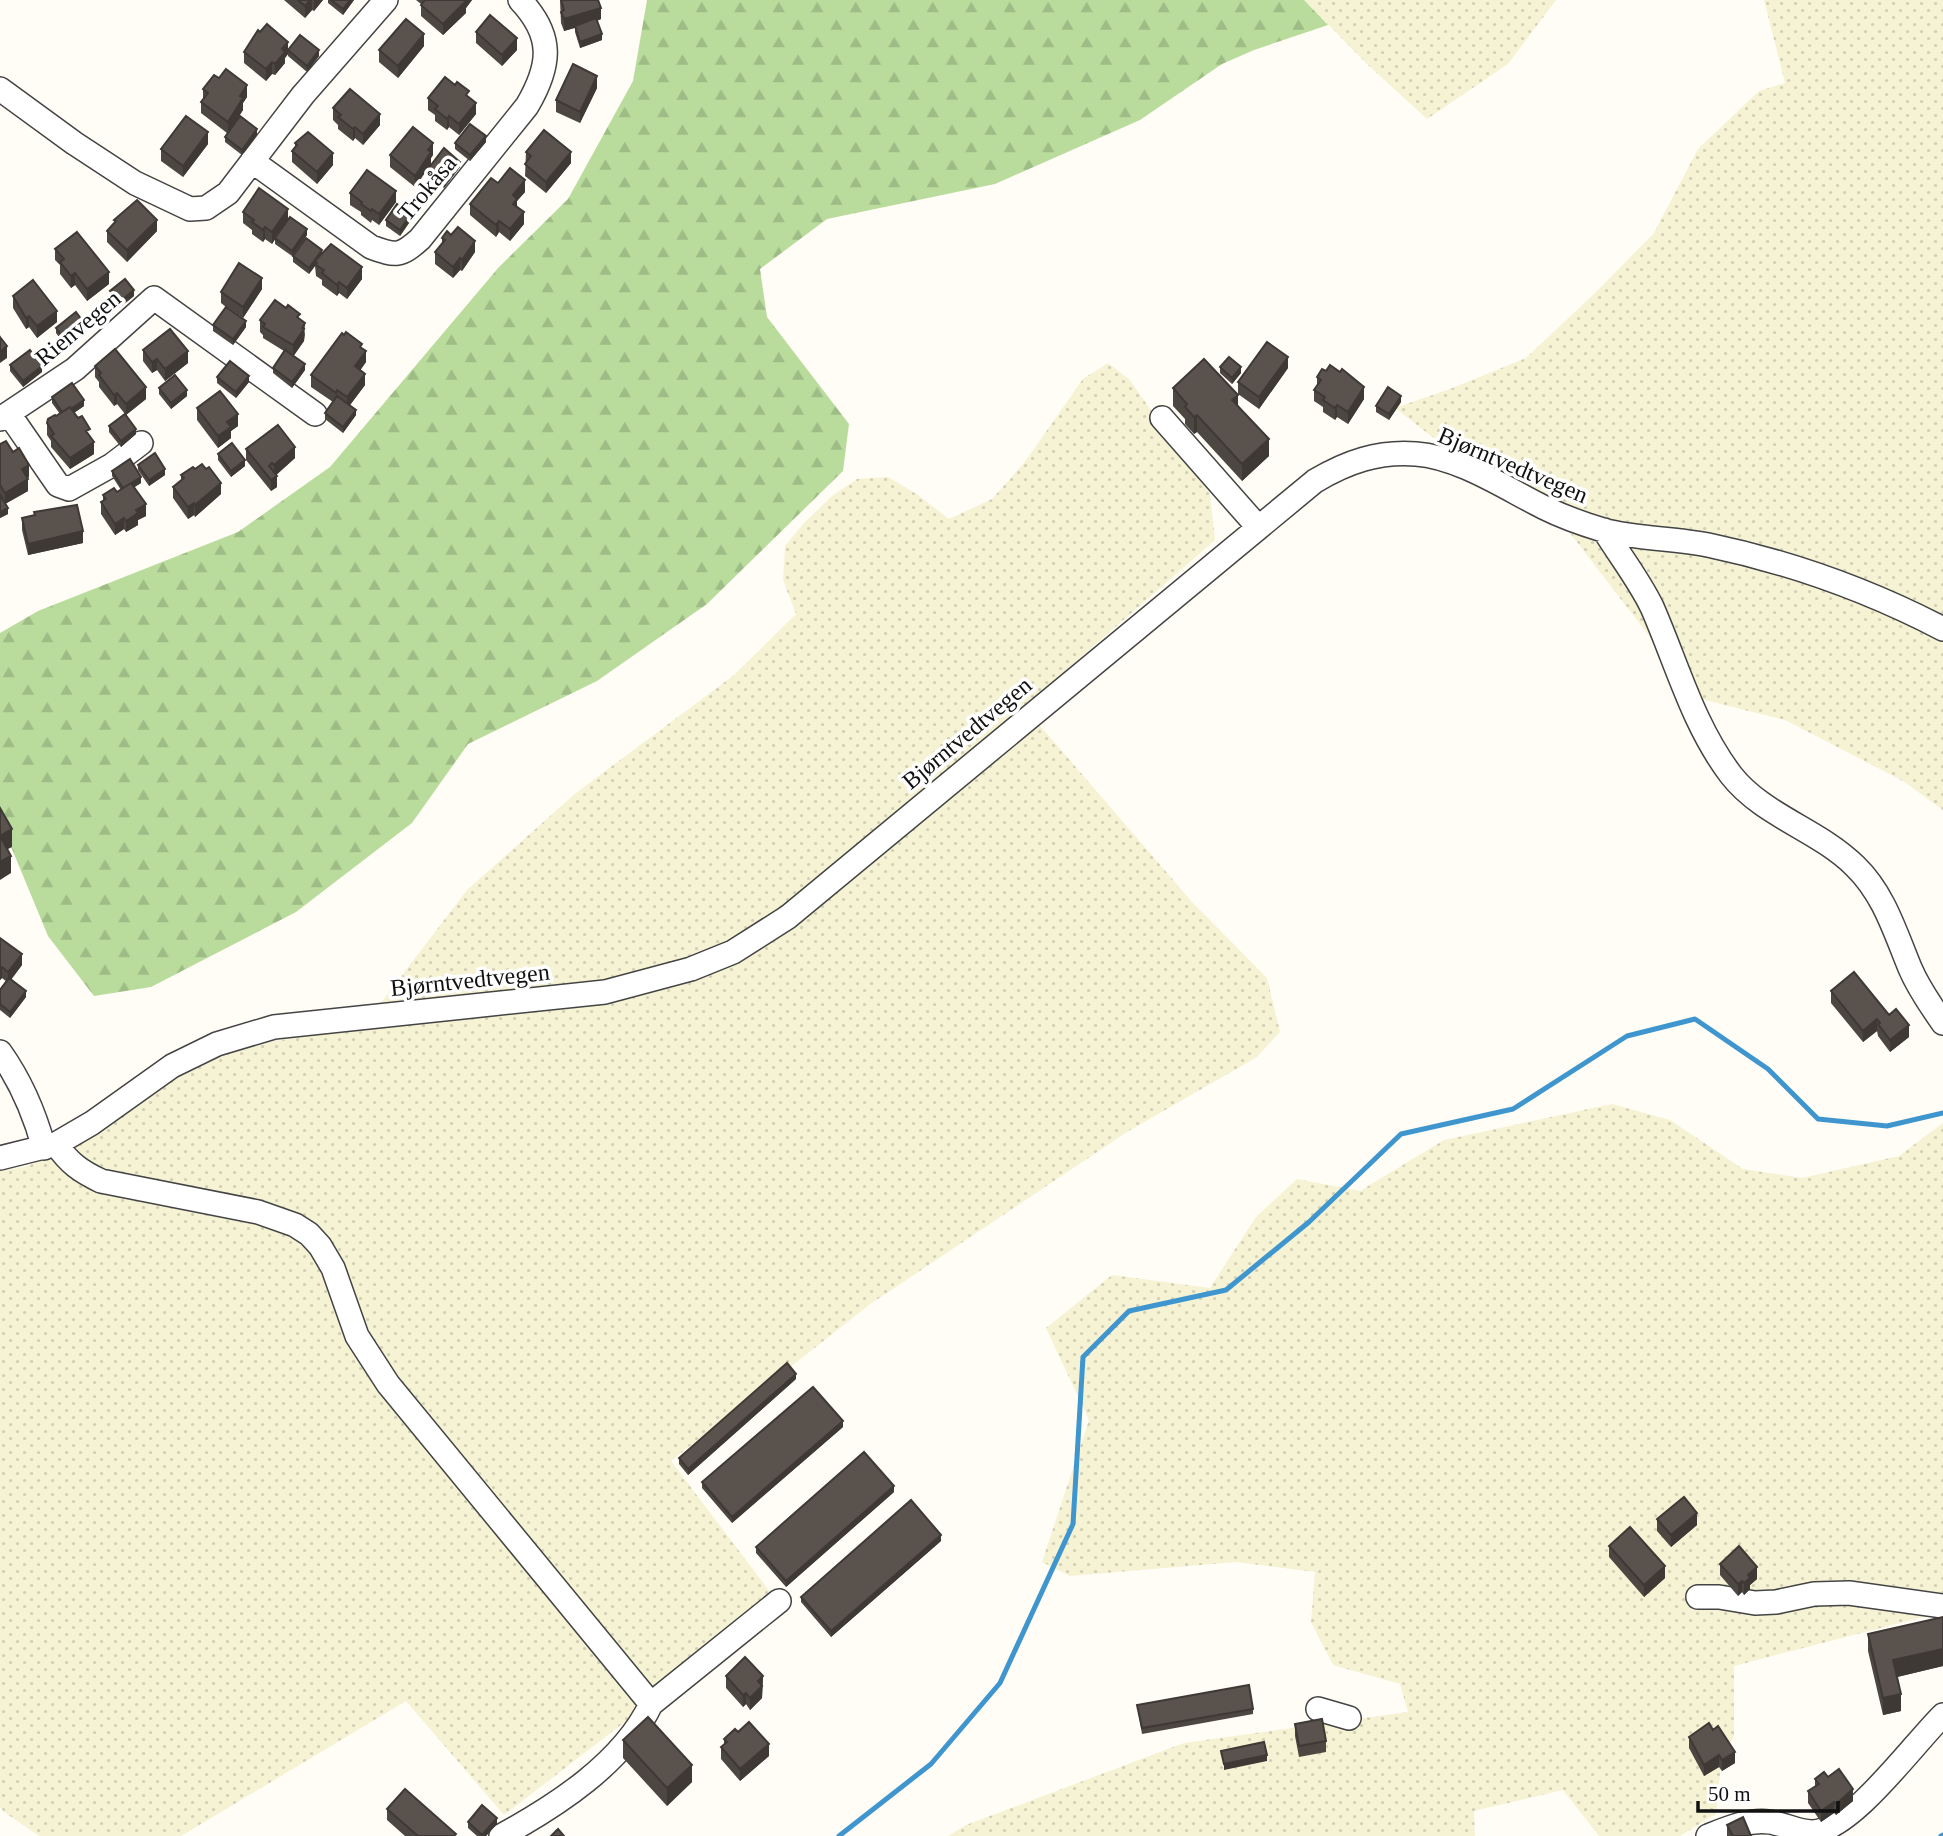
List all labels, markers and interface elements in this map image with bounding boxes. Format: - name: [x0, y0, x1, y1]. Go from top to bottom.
- street label: Trokåsa: [392, 150, 462, 226]
- street label: Rienvegen: [30, 285, 126, 371]
- street label: Bjørntvedtvegen: [1434, 422, 1592, 508]
- street label: Bjørntvedtvegen: [897, 672, 1037, 794]
- street label: Bjørntvedtvegen: [389, 959, 551, 1001]
- scale bar: [1698, 1770, 1838, 1814]
- text: 50 m: [1708, 1782, 1751, 1806]

